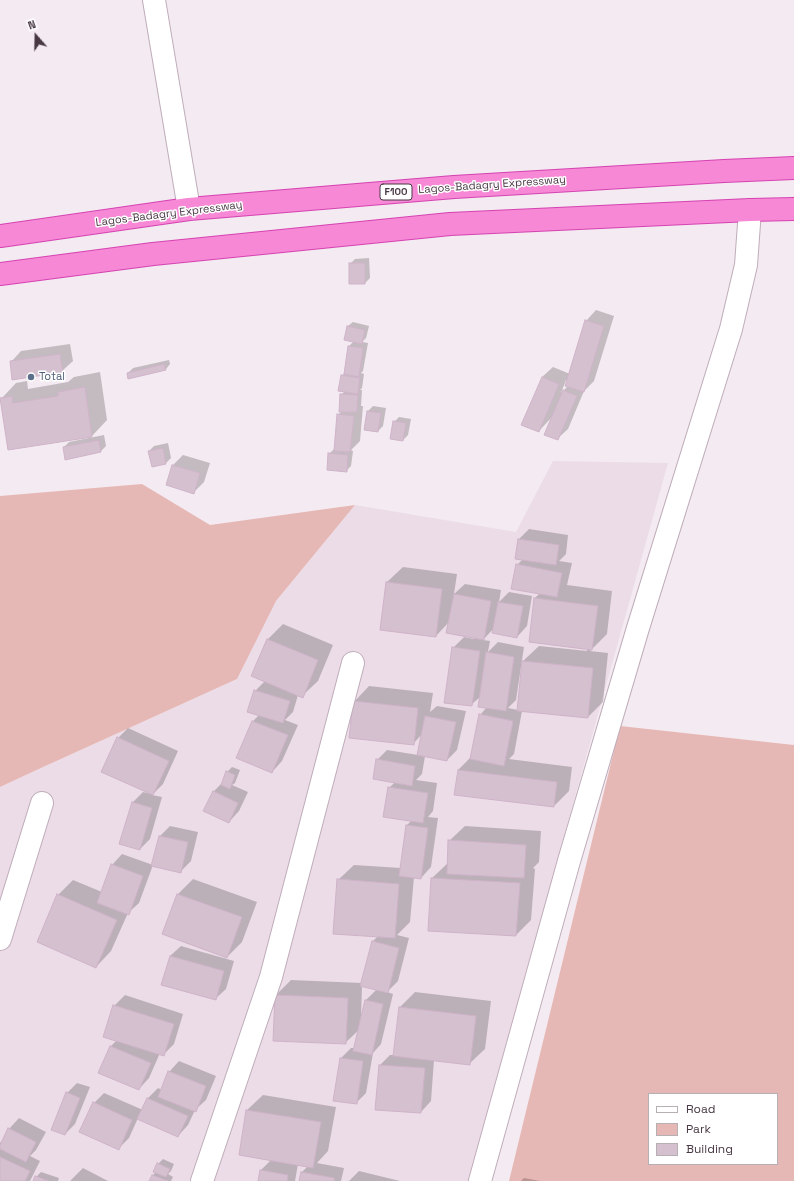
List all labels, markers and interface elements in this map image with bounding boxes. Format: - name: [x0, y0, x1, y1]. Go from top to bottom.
- north arrow: [16, 16, 56, 56]
- text: N: [26, 17, 38, 33]
- street label: Lagos-Badagry Expressway: [418, 173, 566, 197]
- road number: F100: [380, 184, 412, 200]
- street label: Lagos-Badagry Expressway: [95, 198, 243, 230]
- place label: Total: [39, 370, 65, 384]
- marker: Total: [26, 372, 36, 382]
- legend: [648, 1093, 778, 1165]
- text: Road: [686, 1101, 715, 1117]
- text: Park: [686, 1121, 711, 1137]
- text: Building: [686, 1141, 733, 1157]

